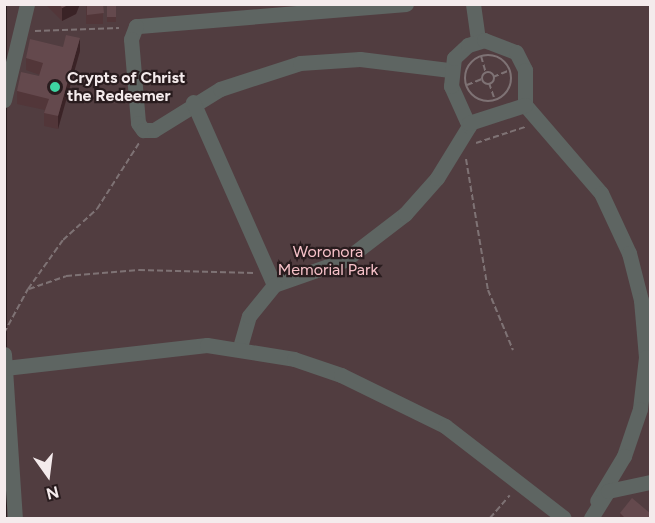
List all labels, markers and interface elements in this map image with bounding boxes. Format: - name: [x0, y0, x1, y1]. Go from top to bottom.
- place label: Crypts of Christ the Redeemer: [67, 68, 185, 106]
- marker: Crypts of Christ the Redeemer: [48, 80, 62, 94]
- park label: Woronora Memorial Park: [278, 242, 378, 280]
- north arrow: [18, 445, 78, 505]
- text: N: [44, 482, 61, 504]

